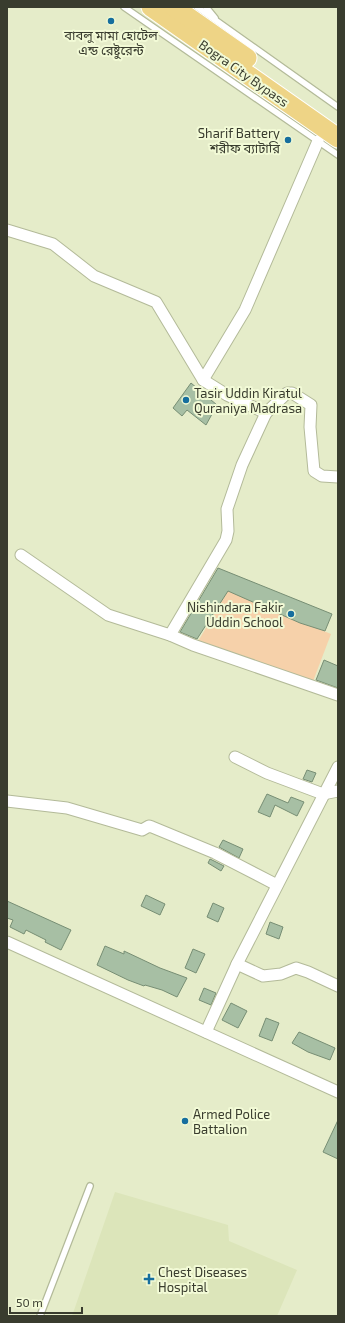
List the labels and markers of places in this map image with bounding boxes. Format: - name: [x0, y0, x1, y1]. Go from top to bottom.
- marker: বাবলু মামা হোটেল এন্ড রেষ্টুরেন্ট: [106, 16, 116, 26]
- place label: বাবলু মামা হোটেল এন্ড রেষ্টুরেন্ট: [63, 27, 158, 60]
- place label: Sharif Battery শরীফ ব্যাটারি: [198, 125, 280, 156]
- marker: Sharif Battery শরীফ ব্যাটারি: [283, 135, 293, 145]
- place label: Tasir Uddin Kiratul Quraniya Madrasa: [194, 385, 302, 416]
- marker: Tasir Uddin Kiratul Quraniya Madrasa: [181, 395, 191, 405]
- place label: Nishindara Fakir Uddin School: [187, 599, 283, 630]
- marker: Nishindara Fakir Uddin School: [286, 609, 296, 619]
- place label: Armed Police Battalion: [193, 1106, 270, 1137]
- marker: Armed Police Battalion: [180, 1116, 190, 1126]
- place label: Chest Diseases Hospital: [158, 1264, 247, 1295]
- marker: Chest Diseases Hospital: [143, 1273, 155, 1285]

